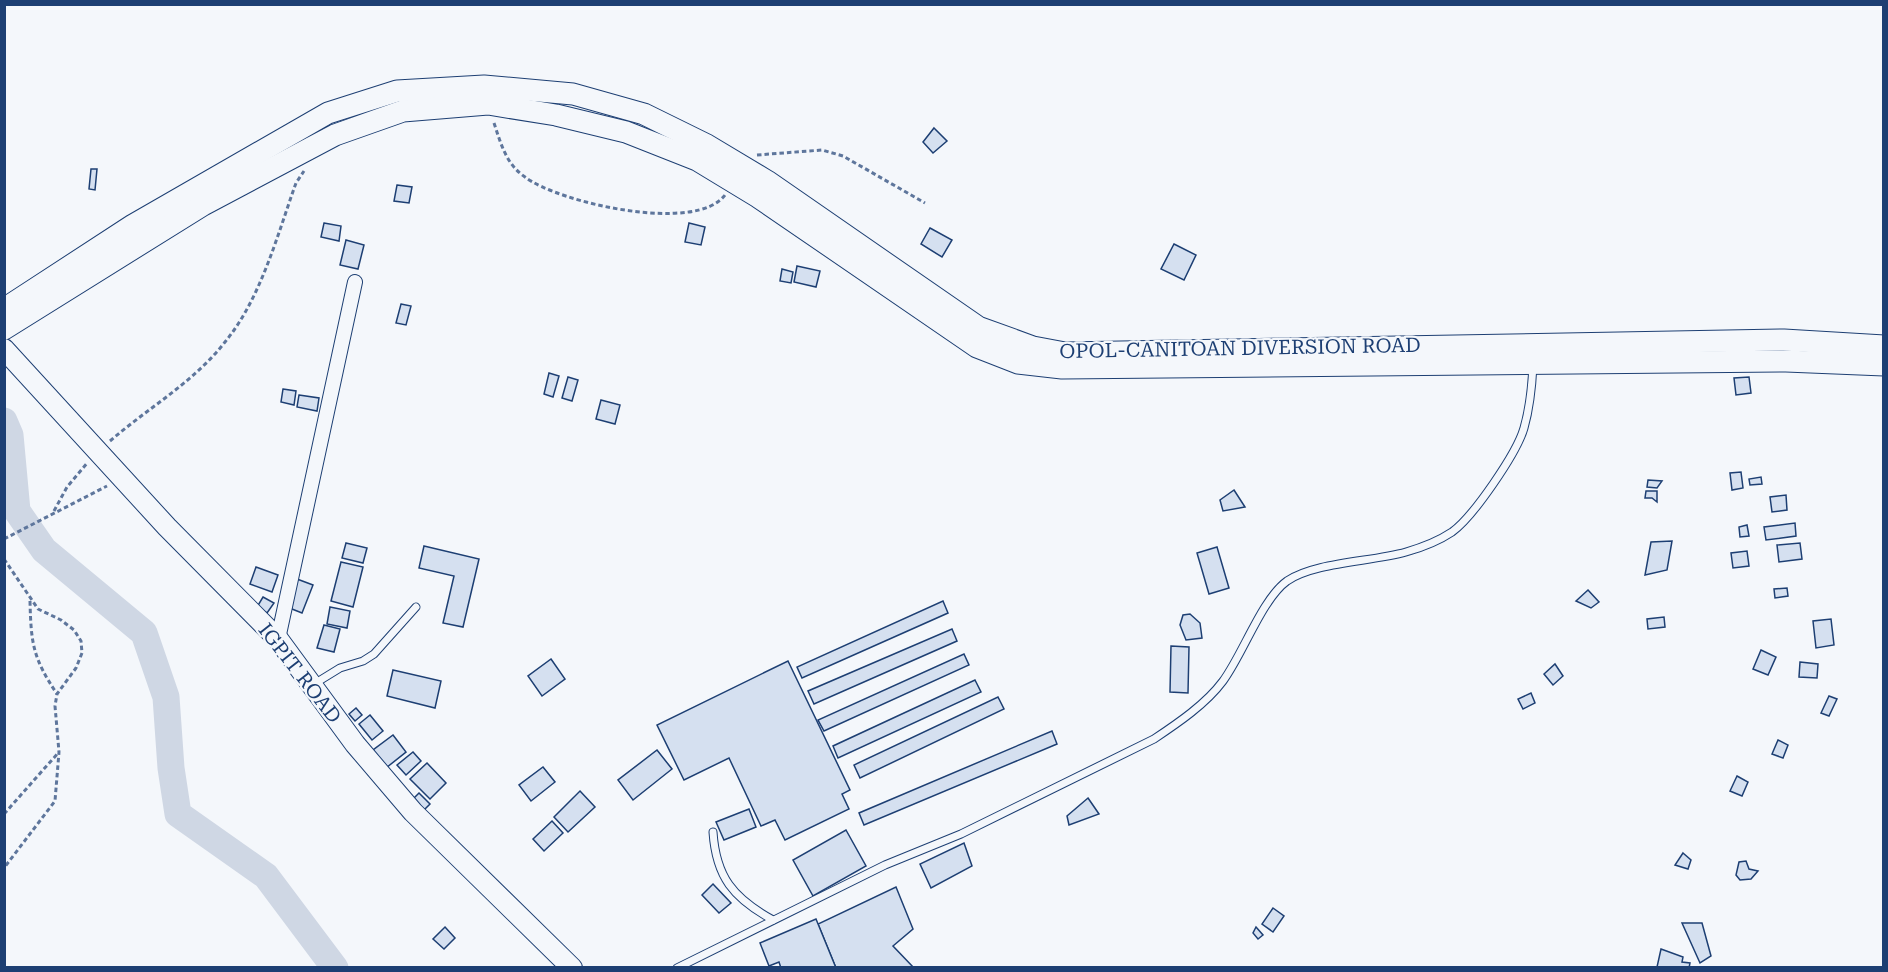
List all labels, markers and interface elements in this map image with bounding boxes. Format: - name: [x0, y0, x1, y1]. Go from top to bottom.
- street label: OPOL-CANITOAN DIVERSION ROAD: [1059, 333, 1421, 363]
- street label: IGPIT ROAD: [253, 618, 347, 728]

